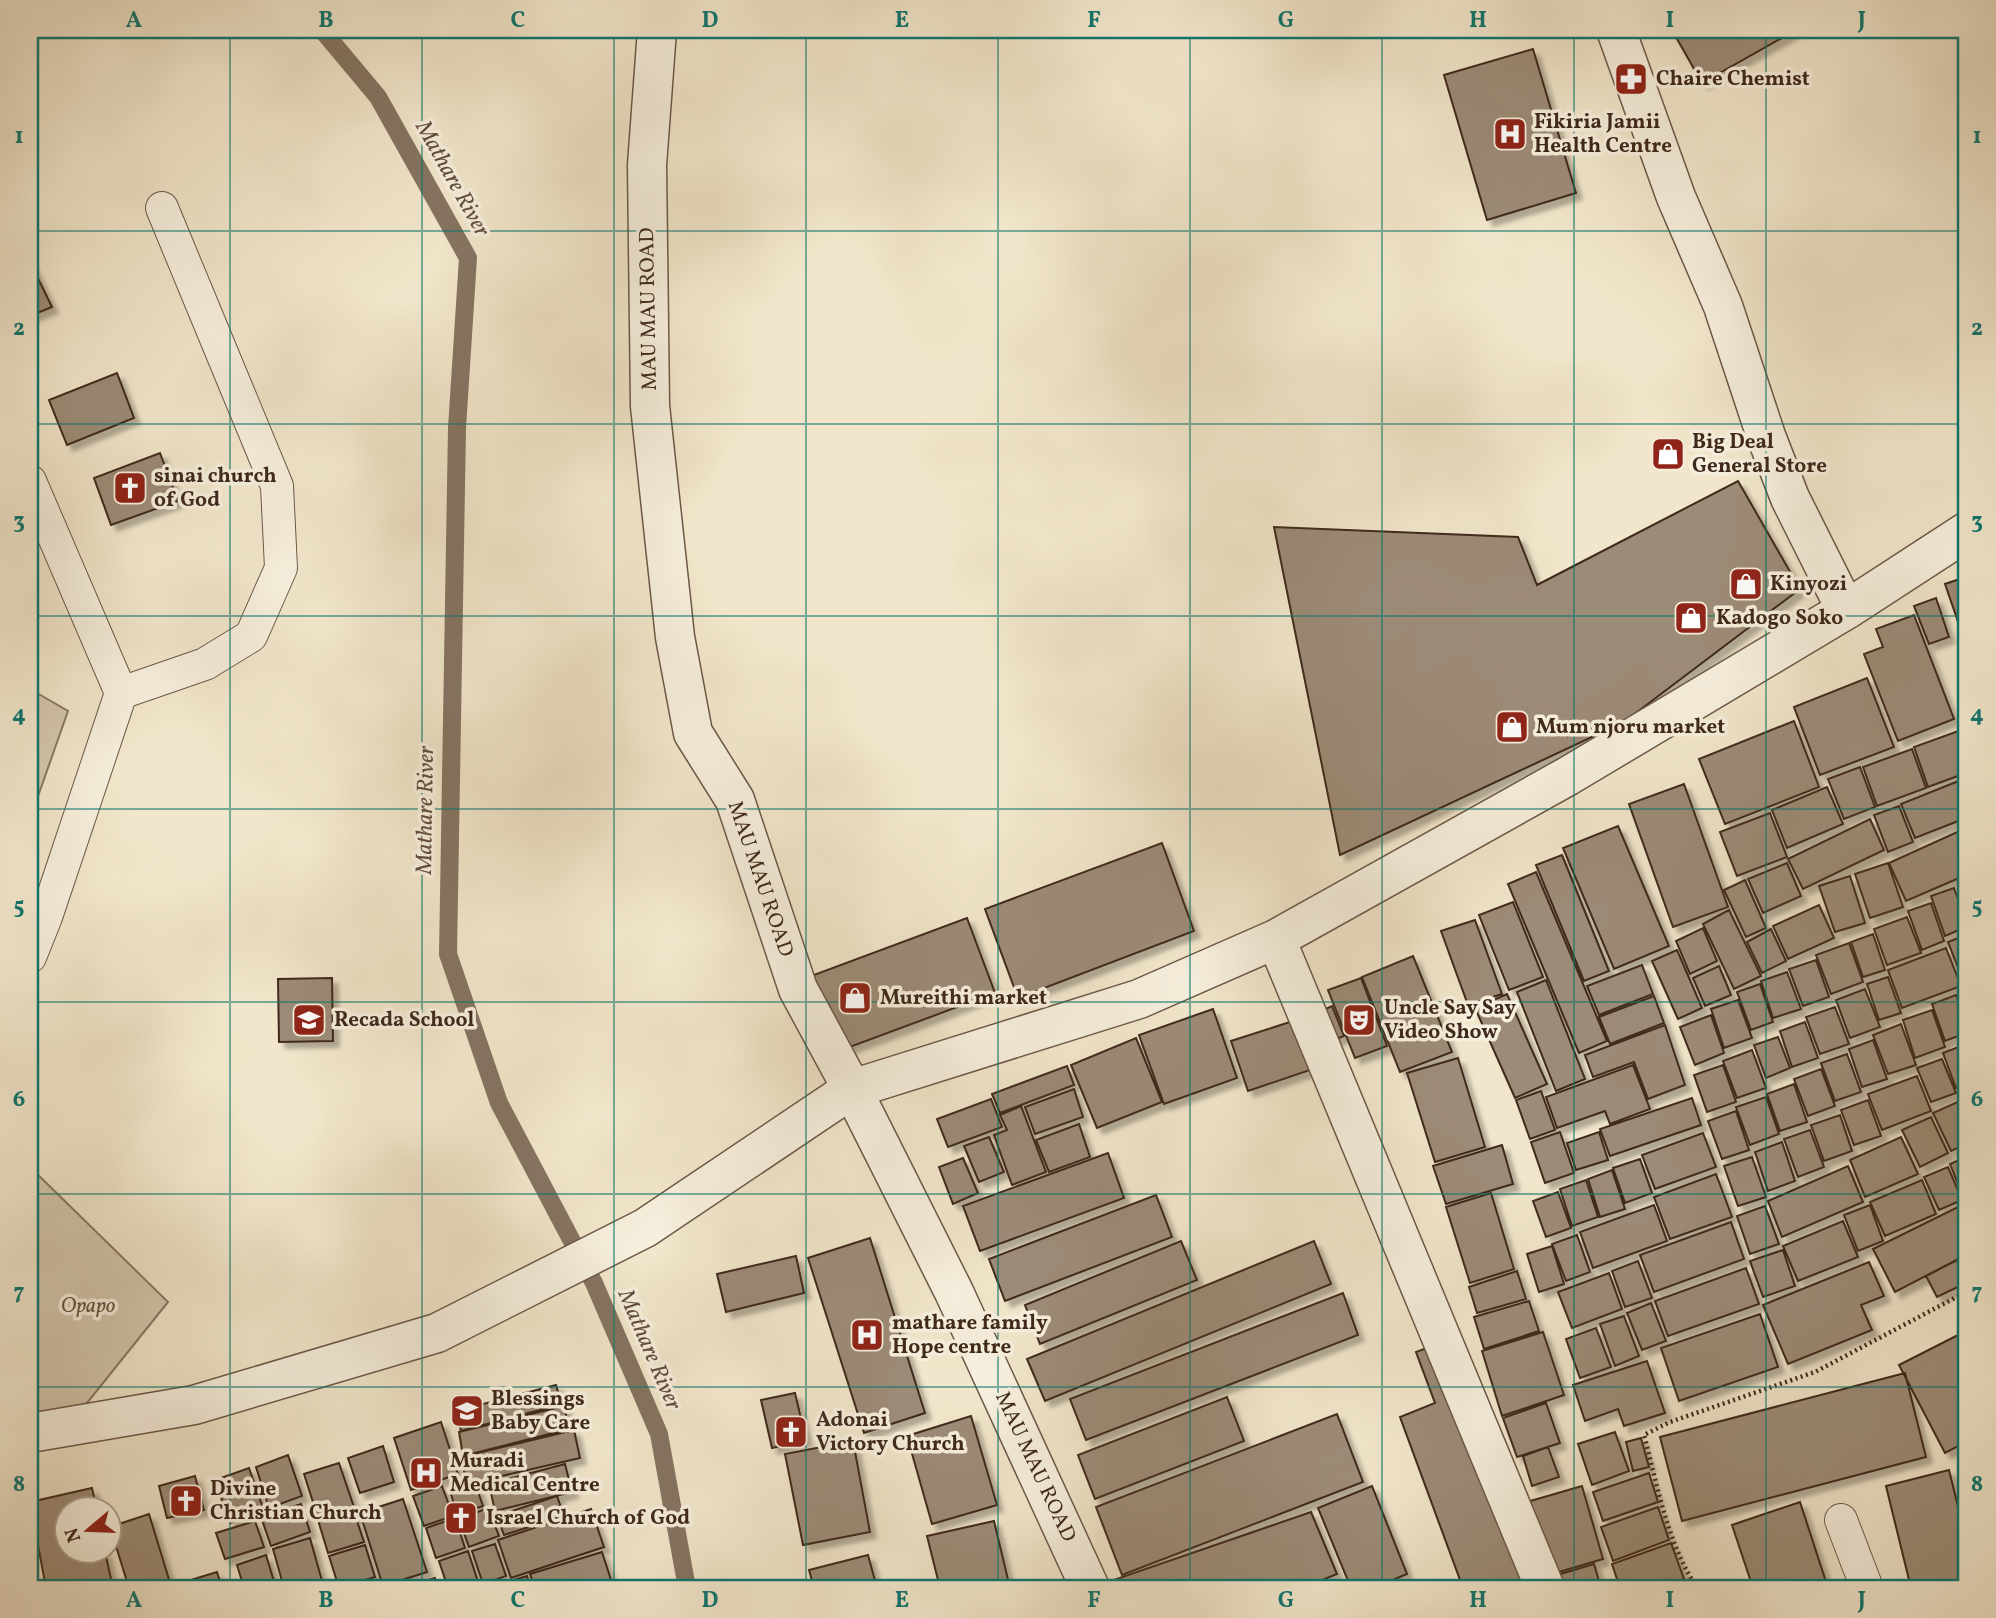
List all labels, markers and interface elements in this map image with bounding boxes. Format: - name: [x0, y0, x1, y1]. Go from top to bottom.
- text: A: [126, 5, 142, 37]
- text: B: [318, 5, 334, 37]
- text: C: [511, 5, 525, 37]
- text: D: [702, 5, 719, 37]
- text: E: [895, 5, 909, 37]
- text: F: [1087, 5, 1101, 37]
- text: G: [1278, 5, 1294, 37]
- text: H: [1469, 5, 1487, 37]
- text: I: [1666, 5, 1674, 37]
- text: J: [1857, 5, 1866, 37]
- pharmacy icon: Chaire Chemist: [1612, 60, 1650, 98]
- place label: Chaire Chemist: [1656, 65, 1810, 94]
- place label: Fikiria Jamii Health Centre: [1534, 108, 1672, 161]
- water label: Mathare River: [406, 114, 497, 243]
- hospital icon: Fikiria Jamii Health Centre: [1491, 115, 1529, 153]
- text: 1: [14, 121, 24, 153]
- text: 1: [1972, 121, 1982, 153]
- street label: MAU MAU ROAD: [633, 227, 665, 391]
- text: 2: [13, 313, 25, 345]
- text: 2: [1971, 313, 1983, 345]
- place label: Big Deal General Store: [1692, 428, 1827, 481]
- shop icon: Big Deal General Store: [1649, 435, 1687, 473]
- place label: sinai church of God: [154, 462, 277, 515]
- church icon: sinai church of God: [111, 469, 149, 507]
- text: 3: [13, 506, 25, 538]
- text: 3: [1971, 506, 1983, 538]
- shop icon: Kinyozi: [1727, 565, 1765, 603]
- place label: Kinyozi: [1770, 570, 1847, 599]
- shop icon: Kadogo Soko: [1672, 599, 1710, 637]
- place label: Kadogo Soko: [1716, 604, 1843, 633]
- text: 4: [12, 699, 26, 731]
- text: 4: [1970, 699, 1984, 731]
- shop icon: Mum njoru market: [1493, 708, 1531, 746]
- place label: Mum njoru market: [1536, 713, 1725, 742]
- water label: Mathare River: [409, 745, 443, 876]
- street label: MAU MAU ROAD: [720, 797, 800, 961]
- text: 5: [13, 891, 25, 923]
- text: 5: [1971, 891, 1983, 923]
- shop icon: Mureithi market: [836, 979, 874, 1017]
- place label: Mureithi market: [880, 984, 1047, 1013]
- place label: Uncle Say Say Video Show: [1384, 994, 1516, 1047]
- school or university icon: Recada School: [290, 1001, 328, 1039]
- theatre icon: Uncle Say Say Video Show: [1340, 1001, 1378, 1039]
- place label: Recada School: [334, 1006, 474, 1035]
- text: 6: [13, 1084, 25, 1116]
- text: 6: [1971, 1084, 1983, 1116]
- text: 7: [14, 1277, 25, 1309]
- text: 7: [1972, 1277, 1983, 1309]
- water label: Mathare River: [609, 1284, 689, 1416]
- park label: Opapo: [61, 1292, 116, 1321]
- place label: mathare family Hope centre: [892, 1309, 1048, 1362]
- hospital icon: mathare family Hope centre: [848, 1316, 886, 1354]
- place label: Blessings Baby Care: [491, 1385, 590, 1438]
- street label: MAU MAU ROAD: [987, 1387, 1083, 1547]
- school or university icon: Blessings Baby Care: [448, 1392, 486, 1430]
- place label: Adonai Victory Church: [816, 1406, 965, 1459]
- church icon: Adonai Victory Church: [772, 1413, 810, 1451]
- place label: Muradi Medical Centre: [450, 1447, 600, 1500]
- hospital icon: Muradi Medical Centre: [407, 1454, 445, 1492]
- text: 8: [13, 1469, 25, 1501]
- text: 8: [1971, 1469, 1983, 1501]
- place label: Divine Christian Church: [210, 1475, 382, 1528]
- church icon: Divine Christian Church: [167, 1482, 205, 1520]
- north arrow: [52, 1496, 122, 1566]
- church icon: Israel Church of God: [442, 1499, 480, 1537]
- place label: Israel Church of God: [486, 1504, 690, 1533]
- text: N: [59, 1524, 88, 1546]
- text: A: [126, 1585, 142, 1617]
- text: B: [318, 1585, 334, 1617]
- text: C: [511, 1585, 525, 1617]
- text: D: [702, 1585, 719, 1617]
- text: E: [895, 1585, 909, 1617]
- text: F: [1087, 1585, 1101, 1617]
- text: G: [1278, 1585, 1294, 1617]
- text: H: [1469, 1585, 1487, 1617]
- text: I: [1666, 1585, 1674, 1617]
- text: J: [1857, 1585, 1866, 1617]

